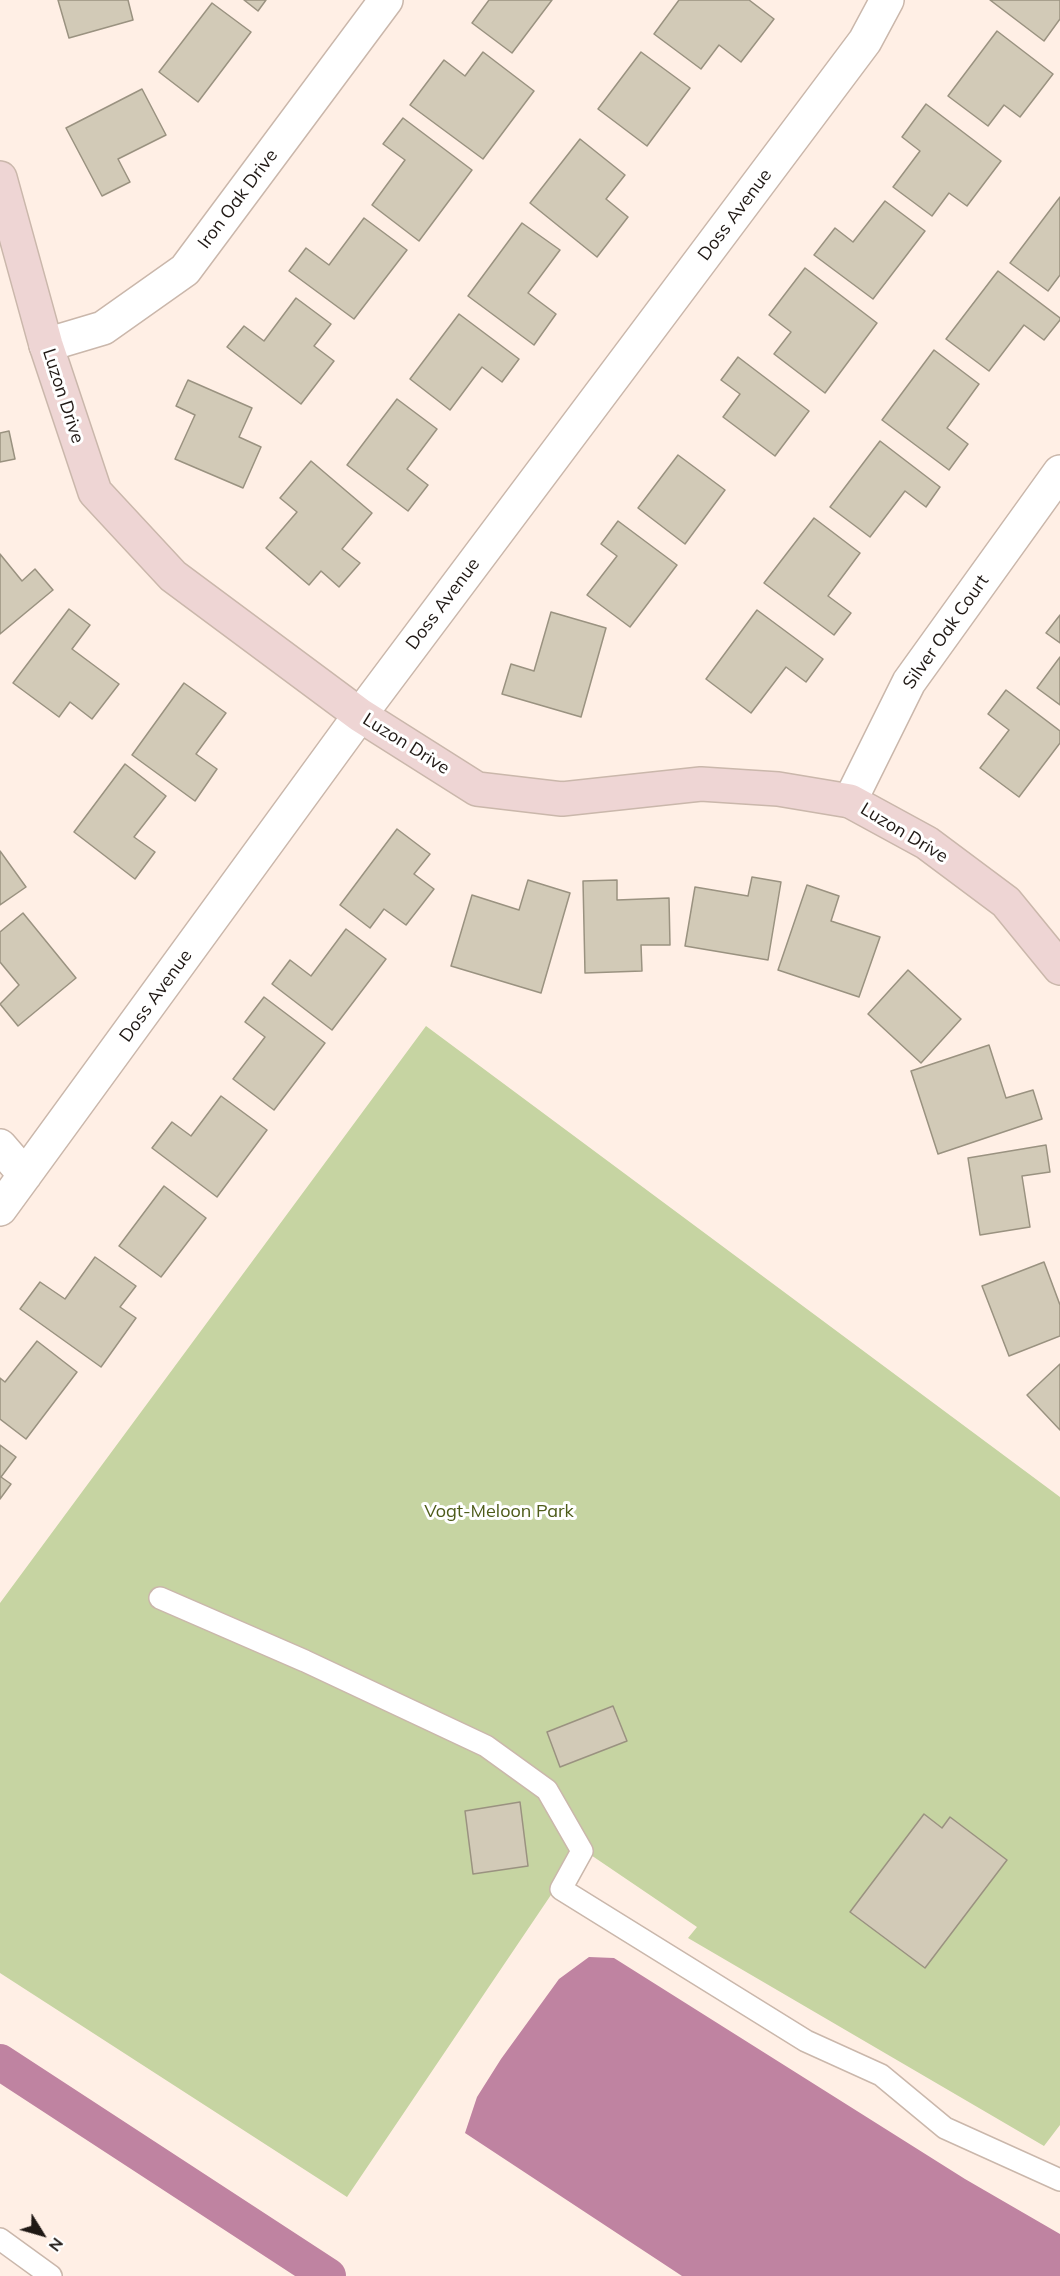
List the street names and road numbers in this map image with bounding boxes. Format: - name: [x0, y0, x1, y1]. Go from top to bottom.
- street label: Iron Oak Drive: [194, 145, 282, 253]
- street label: Doss Avenue: [694, 165, 776, 265]
- street label: Luzon Drive: [38, 346, 88, 446]
- street label: Doss Avenue: [402, 554, 484, 654]
- street label: Silver Oak Court: [899, 571, 993, 693]
- street label: Luzon Drive: [359, 709, 453, 779]
- street label: Luzon Drive: [856, 798, 952, 868]
- street label: Doss Avenue: [115, 946, 197, 1046]

